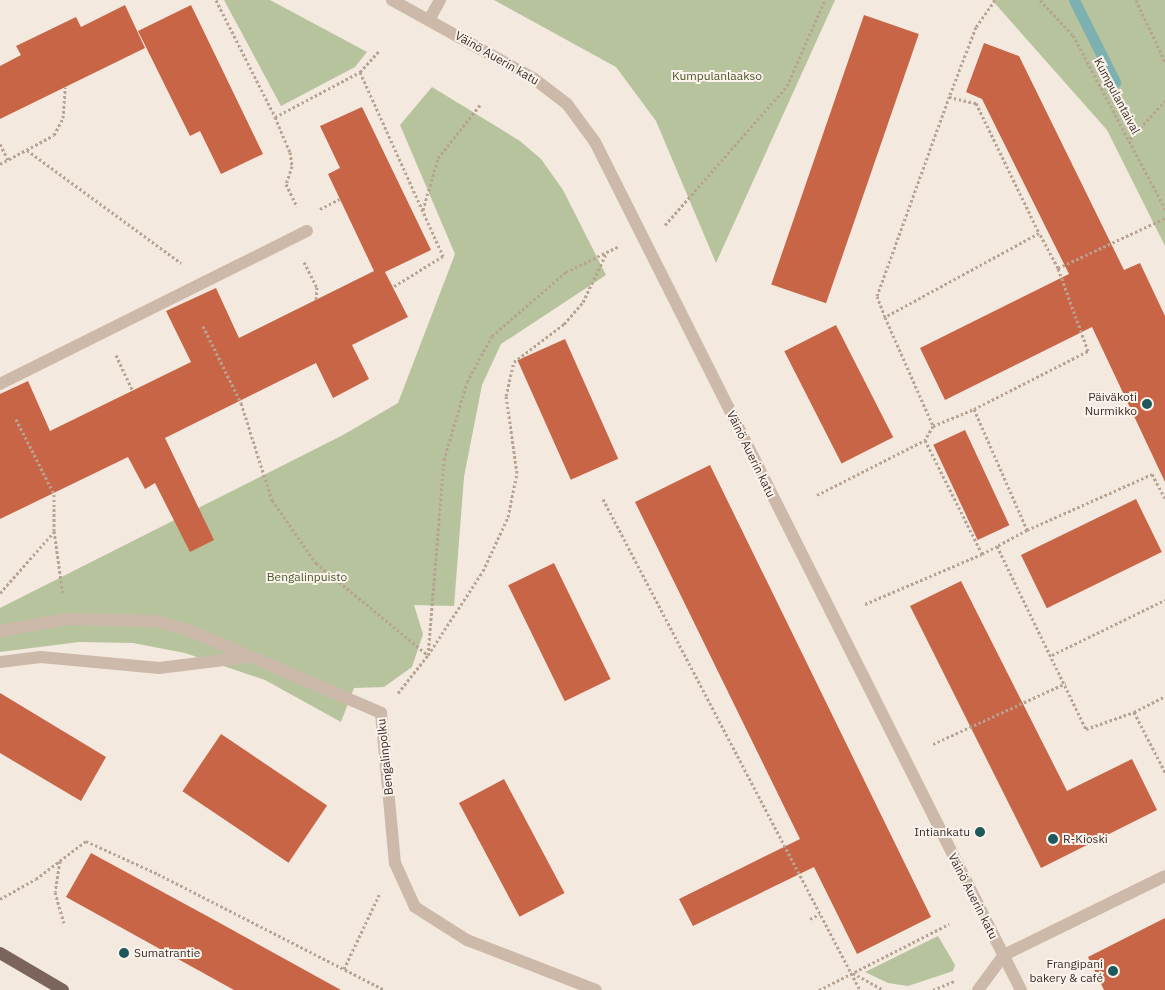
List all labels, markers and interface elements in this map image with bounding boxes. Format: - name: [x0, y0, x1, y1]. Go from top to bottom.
- street label: Väinö Auerin katu: [452, 28, 542, 88]
- street label: Kumpulantaival: [1091, 55, 1143, 137]
- park label: Kumpulanlaakso: [672, 69, 762, 83]
- place label: Päiväkoti Nurmikko: [1085, 390, 1137, 418]
- marker: Päiväkoti Nurmikko: [1141, 398, 1153, 410]
- street label: Väinö Auerin katu: [724, 408, 778, 500]
- park label: Bengalinpuisto: [267, 570, 347, 584]
- street label: Bengalinpolku: [374, 718, 396, 796]
- place label: Intiankatu: [914, 825, 970, 839]
- marker: Intiankatu: [974, 826, 986, 838]
- place label: R-Kioski: [1063, 832, 1108, 846]
- marker: R-Kioski: [1047, 833, 1059, 845]
- street label: Väinö Auerin katu: [945, 851, 1001, 941]
- place label: Sumatrantie: [134, 946, 200, 960]
- marker: Sumatrantie: [118, 947, 130, 959]
- place label: Frangipani bakery & café: [1030, 957, 1103, 985]
- marker: Frangipani bakery & café: [1107, 965, 1119, 977]

